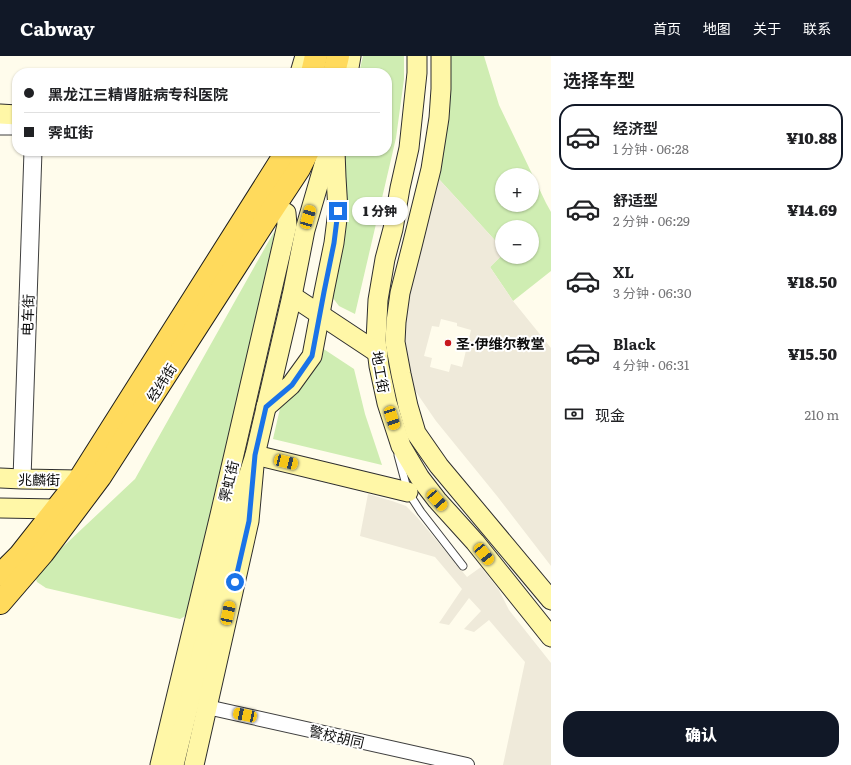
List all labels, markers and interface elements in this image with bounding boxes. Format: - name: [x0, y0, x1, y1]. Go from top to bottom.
- text: Cabway: [20, 14, 95, 42]
- text: 首页: [653, 18, 681, 38]
- text: 地图: [703, 18, 731, 38]
- text: 关于: [753, 18, 781, 38]
- text: 联系: [803, 18, 831, 38]
- text: 选择车型: [563, 66, 635, 93]
- text: 黑龙江三精肾脏病专科医院: [48, 82, 228, 105]
- text: 经济型: [613, 116, 658, 139]
- icon: car: [565, 119, 601, 155]
- text: 霁虹街: [48, 120, 93, 143]
- text: ¥10.88: [786, 126, 837, 149]
- text: 1 分钟 · 06:28: [613, 139, 689, 158]
- map controls: [495, 168, 539, 264]
- button: +: [495, 168, 539, 212]
- text: 舒适型: [613, 188, 658, 211]
- icon: car: [565, 191, 601, 227]
- callout: 1 分钟: [352, 197, 408, 225]
- text: ¥14.69: [787, 198, 837, 221]
- text: 1 分钟: [363, 201, 397, 220]
- route end: [329, 202, 347, 220]
- car: [299, 204, 317, 230]
- text: 2 分钟 · 06:29: [613, 211, 690, 230]
- button: −: [495, 220, 539, 264]
- text: XL: [613, 260, 634, 283]
- icon: car: [565, 263, 601, 299]
- text: ¥18.50: [787, 270, 837, 293]
- text: 3 分钟 · 06:30: [613, 283, 691, 302]
- street label: 电车街: [16, 294, 38, 336]
- text: Black: [613, 332, 656, 355]
- place label: 圣·伊维尔教堂: [456, 333, 545, 353]
- icon: car: [565, 335, 601, 371]
- marker: 圣·伊维尔教堂: [443, 338, 453, 348]
- text: ¥15.50: [788, 342, 837, 365]
- street label: 地工街: [368, 350, 394, 394]
- text: 4 分钟 · 06:31: [613, 355, 689, 374]
- street label: 经纬街: [141, 359, 181, 405]
- icon: cash: [563, 403, 585, 425]
- text: 现金: [595, 403, 625, 426]
- car: [383, 405, 401, 431]
- text: 210 m: [804, 405, 839, 424]
- car: [273, 453, 299, 471]
- street label: 霁虹街: [214, 458, 242, 504]
- street label: 兆麟街: [18, 469, 60, 489]
- car: [425, 487, 449, 513]
- car: [472, 541, 496, 567]
- route start: [226, 573, 244, 591]
- car: [220, 600, 236, 626]
- car: [232, 707, 258, 723]
- button: 确认: [563, 711, 839, 757]
- street label: 警校胡同: [307, 720, 367, 752]

